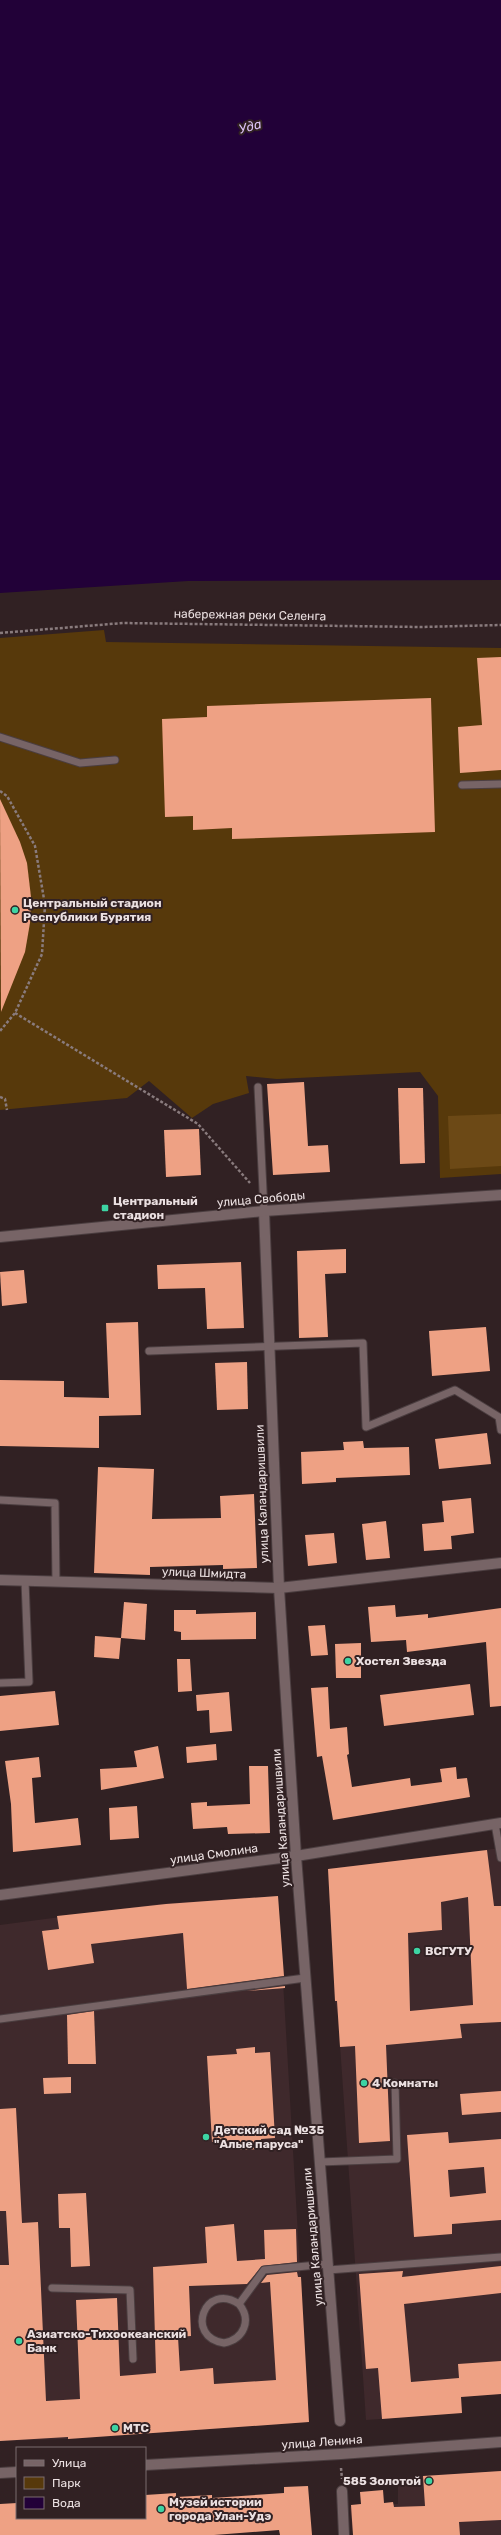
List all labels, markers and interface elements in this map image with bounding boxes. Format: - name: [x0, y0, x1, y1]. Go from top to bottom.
- water label: Уда: [237, 116, 263, 137]
- street label: набережная реки Селенга: [174, 607, 326, 623]
- place label: Центральный стадион Республики Бурятия: [23, 896, 162, 924]
- marker: Центральный стадион Республики Бурятия: [10, 905, 20, 915]
- street label: улица Свободы: [216, 1188, 306, 1210]
- place label: Центральный стадион: [113, 1194, 198, 1222]
- marker: Центральный стадион: [100, 1203, 110, 1213]
- street label: улица Каландаришвили: [253, 1424, 271, 1564]
- street label: улица Шмидта: [162, 1565, 246, 1581]
- place label: Хостел Звезда: [356, 1654, 447, 1668]
- marker: Хостел Звезда: [343, 1656, 353, 1666]
- street label: улица Каландаришвили: [269, 1748, 293, 1888]
- street label: улица Смолина: [169, 1841, 259, 1867]
- place label: ВСГУТУ: [425, 1944, 472, 1958]
- marker: ВСГУТУ: [412, 1946, 422, 1956]
- place label: 4 Комнаты: [372, 2076, 438, 2090]
- marker: 4 Комнаты: [359, 2078, 369, 2088]
- place label: Детский сад №35 "Алые паруса": [214, 2123, 324, 2151]
- marker: Детский сад №35 "Алые паруса": [201, 2132, 211, 2142]
- street label: улица Каландаришвили: [300, 2167, 326, 2307]
- place label: Азиатско-Тихоокеанский Банк: [27, 2327, 187, 2355]
- marker: Азиатско-Тихоокеанский Банк: [14, 2336, 24, 2346]
- place label: МТС: [123, 2421, 149, 2435]
- marker: МТС: [110, 2423, 120, 2433]
- street label: улица Ленина: [281, 2432, 363, 2452]
- legend: [16, 2447, 146, 2519]
- text: Улица: [52, 2456, 86, 2470]
- place label: 585 Золотой: [343, 2474, 421, 2488]
- text: Парк: [52, 2476, 81, 2490]
- marker: 585 Золотой: [424, 2476, 434, 2486]
- place label: Музей истории города Улан-Удэ: [169, 2495, 271, 2523]
- text: Вода: [52, 2496, 81, 2510]
- marker: Музей истории города Улан-Удэ: [156, 2504, 166, 2514]

